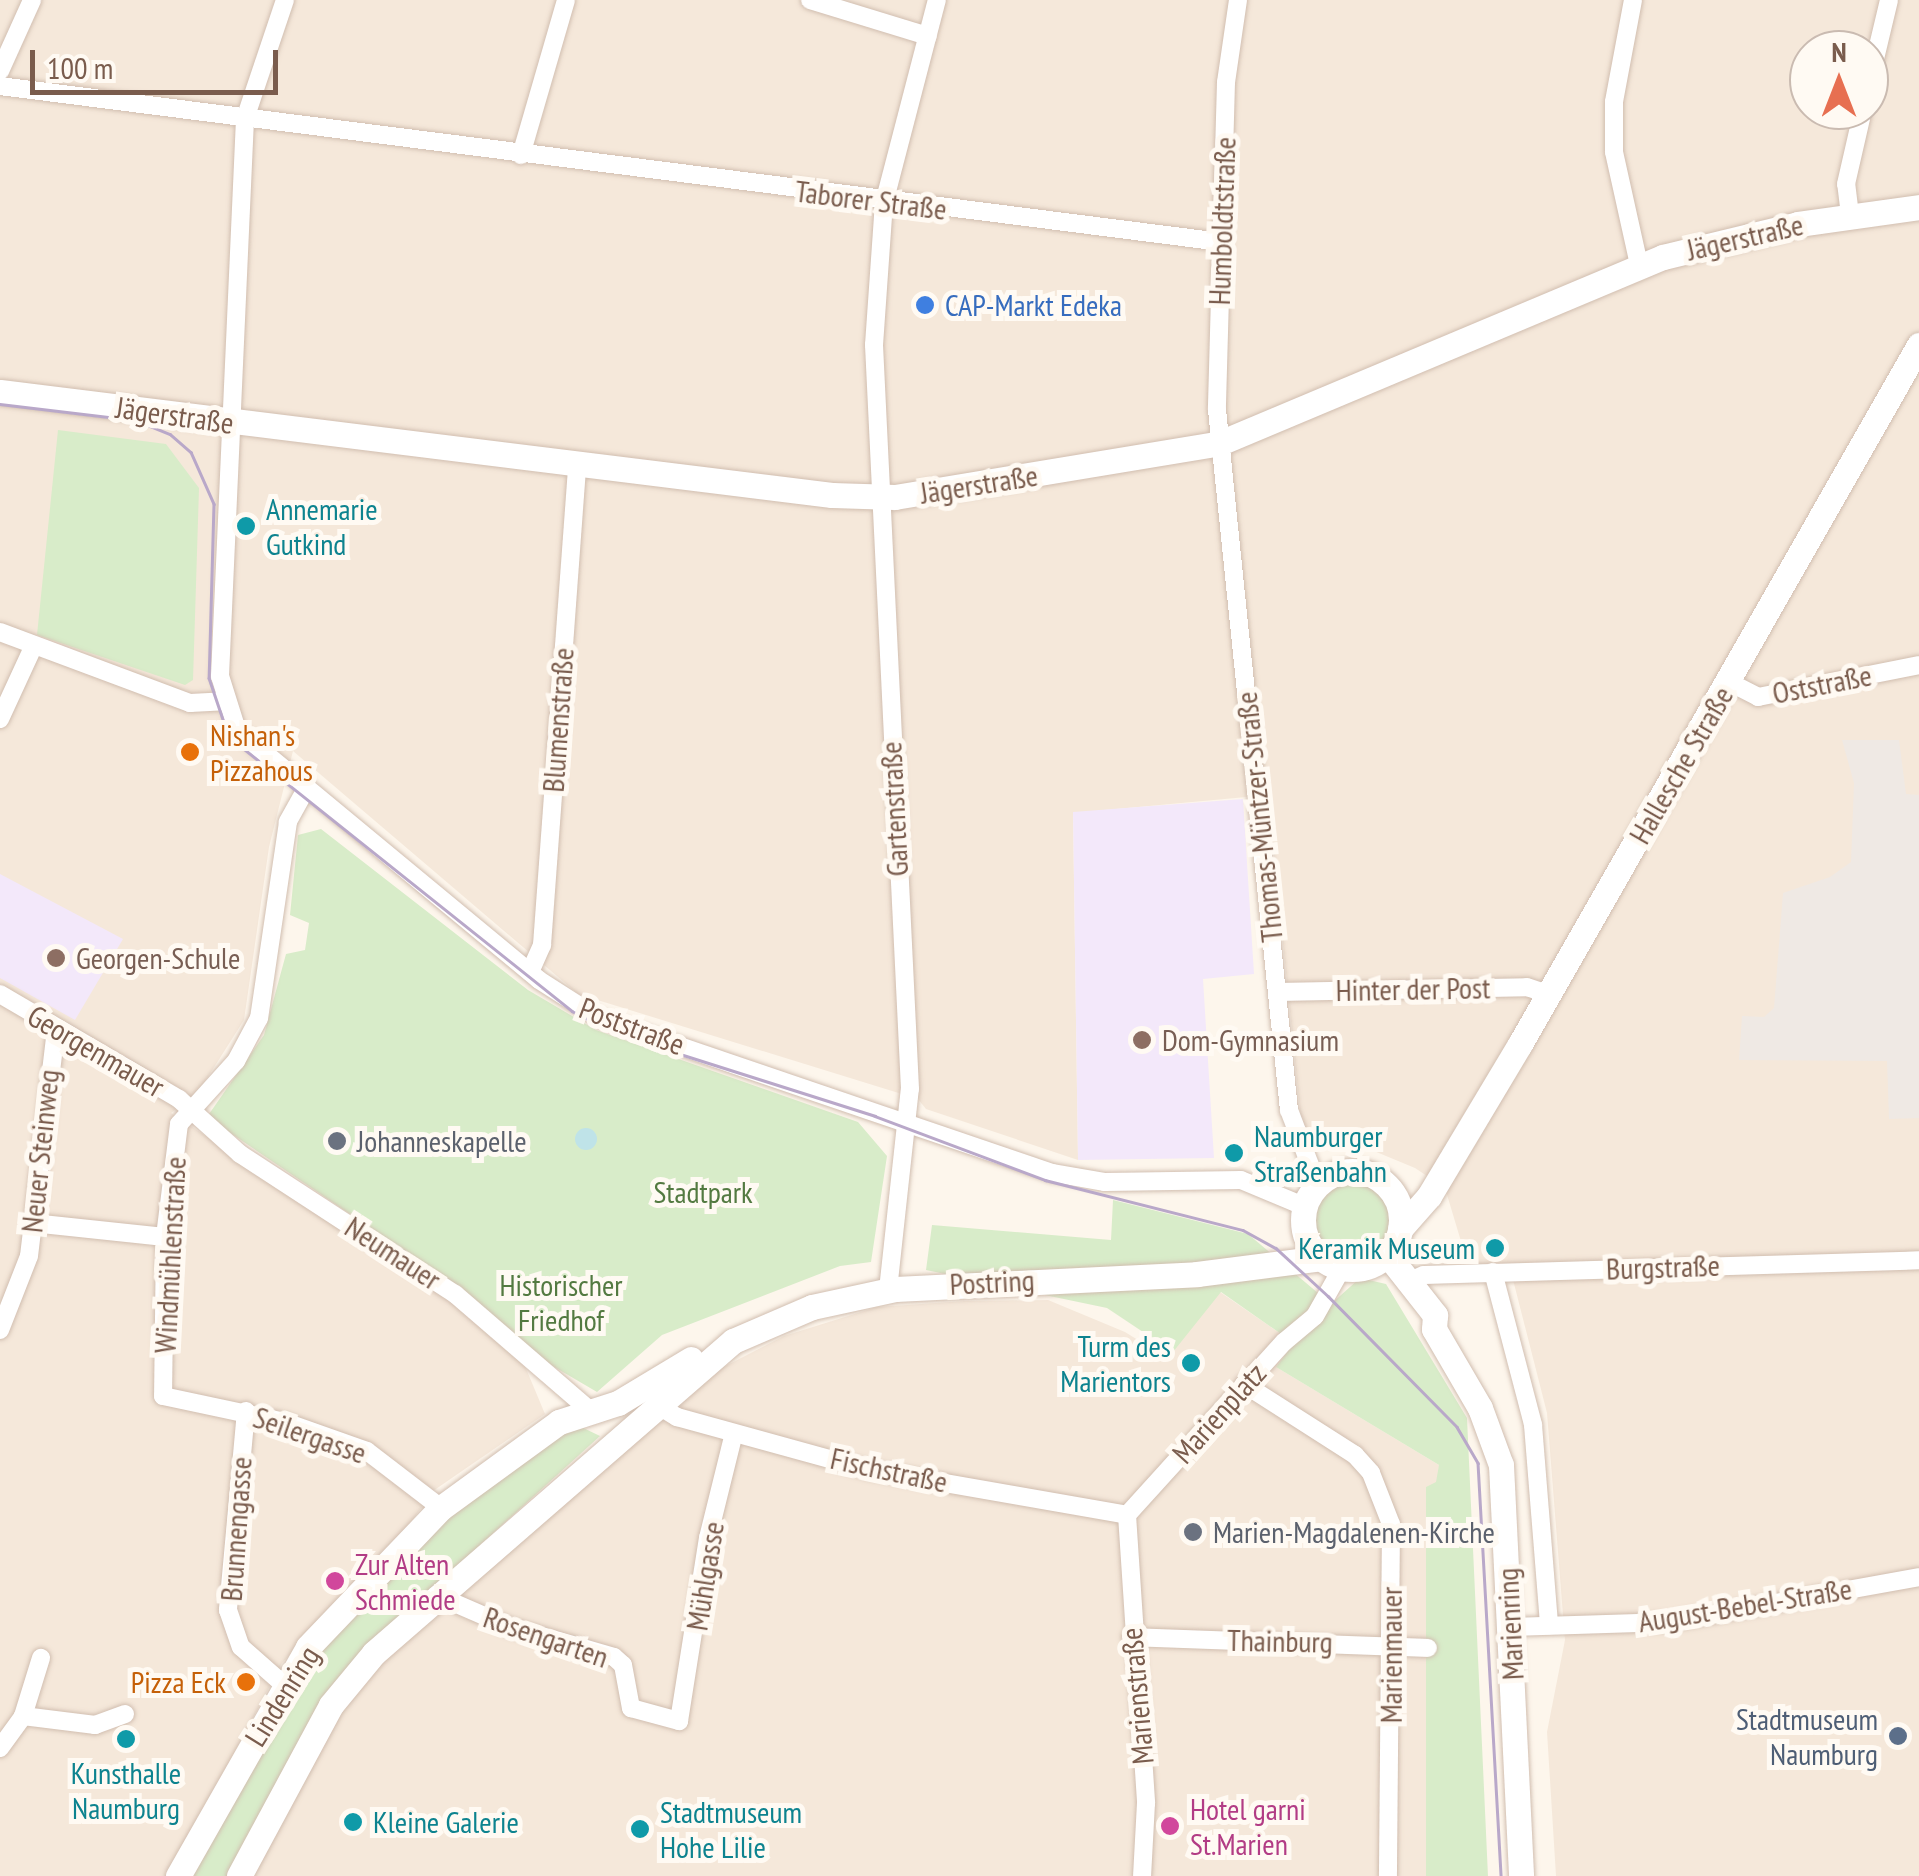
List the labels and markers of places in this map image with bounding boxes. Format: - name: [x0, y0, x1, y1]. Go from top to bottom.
- place label: CAP-Markt Edeka: [945, 287, 1122, 323]
- marker: CAP-Markt Edeka: [914, 294, 936, 316]
- place label: Annemarie Gutkind: [266, 491, 378, 562]
- marker: Annemarie Gutkind: [235, 515, 257, 537]
- place label: Nishan's Pizzahous: [210, 717, 313, 788]
- marker: Nishan's Pizzahous: [179, 741, 201, 763]
- place label: Georgen-Schule: [76, 940, 240, 976]
- marker: Georgen-Schule: [45, 947, 67, 969]
- place label: Dom-Gymnasium: [1162, 1022, 1339, 1058]
- marker: Dom-Gymnasium: [1131, 1029, 1153, 1051]
- place label: Naumburger Straßenbahn: [1254, 1118, 1387, 1188]
- place label: Johanneskapelle: [357, 1123, 527, 1159]
- marker: Johanneskapelle: [326, 1130, 348, 1152]
- marker: Naumburger Straßenbahn: [1223, 1142, 1245, 1164]
- place label: Keramik Museum: [1298, 1230, 1475, 1266]
- marker: Keramik Museum: [1484, 1237, 1506, 1259]
- place label: Turm des Marientors: [1060, 1328, 1171, 1398]
- marker: Turm des Marientors: [1180, 1352, 1202, 1374]
- place label: Marien-Magdalenen-Kirche: [1213, 1514, 1495, 1550]
- marker: Marien-Magdalenen-Kirche: [1182, 1521, 1204, 1543]
- place label: Zur Alten Schmiede: [355, 1546, 456, 1616]
- marker: Zur Alten Schmiede: [324, 1570, 346, 1592]
- place label: Pizza Eck: [131, 1664, 226, 1700]
- marker: Pizza Eck: [235, 1671, 257, 1693]
- place label: Stadtmuseum Naumburg: [1736, 1701, 1878, 1772]
- marker: Stadtmuseum Naumburg: [1887, 1725, 1909, 1747]
- marker: Kunsthalle Naumburg: [115, 1728, 137, 1750]
- place label: Kunsthalle Naumburg: [71, 1755, 181, 1826]
- place label: Hotel garni St.Marien: [1190, 1791, 1306, 1862]
- place label: Stadtmuseum Hohe Lilie: [660, 1794, 802, 1864]
- place label: Kleine Galerie: [373, 1804, 519, 1840]
- marker: Kleine Galerie: [342, 1811, 364, 1833]
- marker: Hotel garni St.Marien: [1159, 1815, 1181, 1837]
- marker: Stadtmuseum Hohe Lilie: [629, 1818, 651, 1840]

